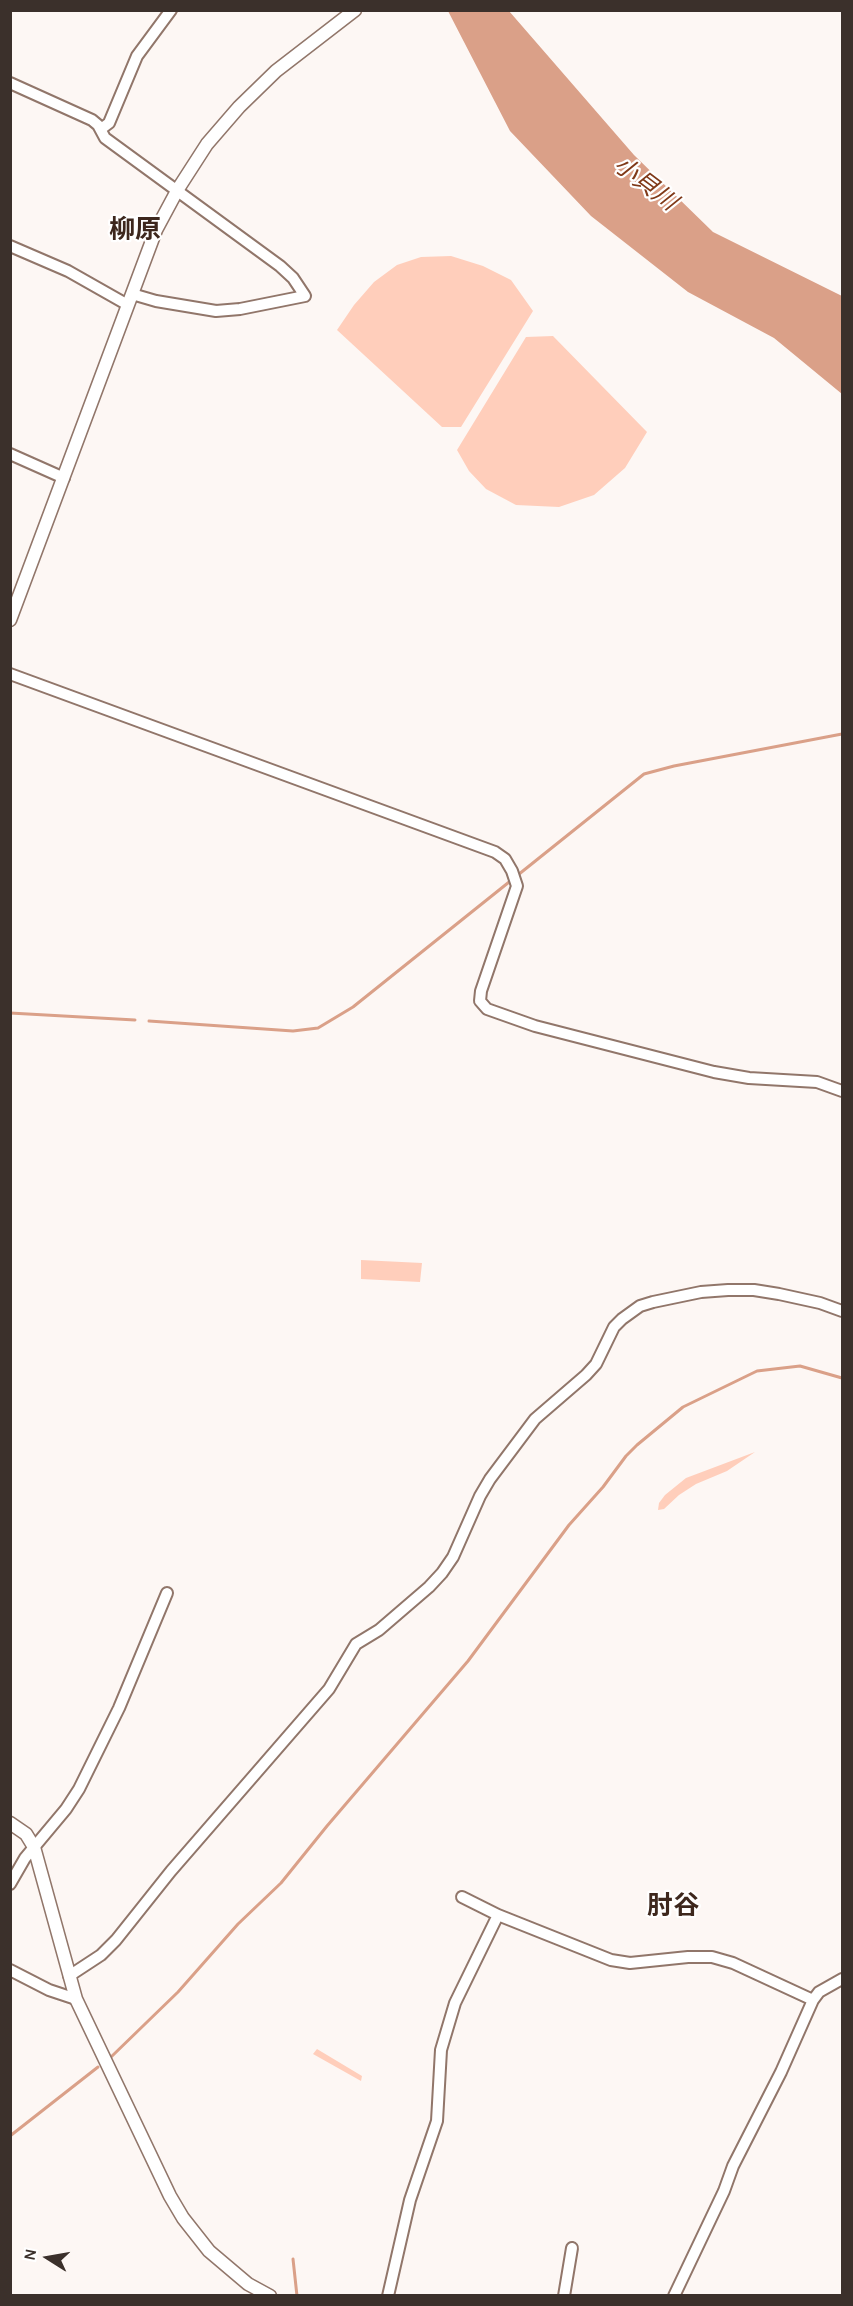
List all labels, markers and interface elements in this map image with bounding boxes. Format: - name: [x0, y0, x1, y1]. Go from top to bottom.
- water label: 小貝川: [608, 151, 682, 217]
- district label: 柳原: [109, 215, 161, 247]
- district label: 肘谷: [647, 1891, 699, 1923]
- north arrow: [18, 2228, 78, 2288]
- text: N: [19, 2247, 40, 2262]

